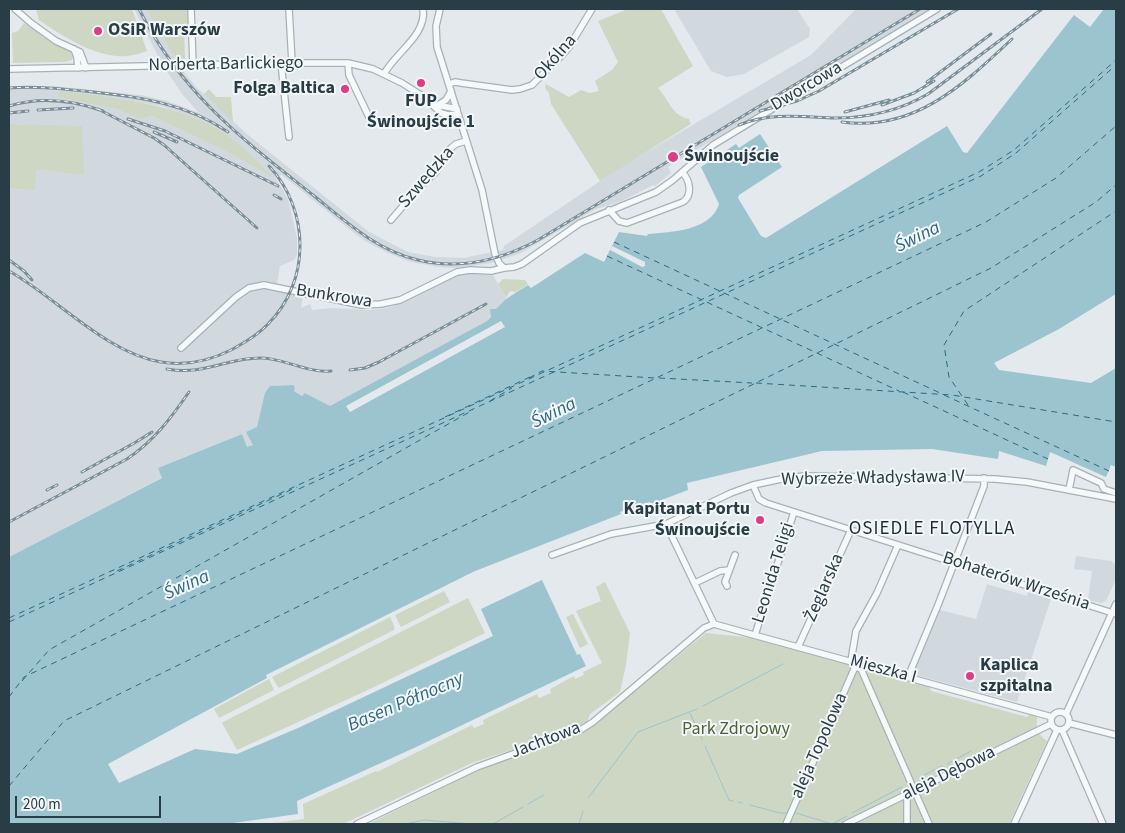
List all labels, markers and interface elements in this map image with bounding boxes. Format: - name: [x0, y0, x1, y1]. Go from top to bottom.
- place label: OSiR Warszów: [108, 20, 221, 42]
- marker: OSiR Warszów: [92, 25, 104, 37]
- street label: Okólna: [530, 31, 582, 85]
- street label: Norberta Barlickiego: [148, 53, 304, 77]
- street label: Dworcowa: [768, 57, 846, 117]
- marker: FUP Świnoujście 1: [415, 77, 427, 89]
- place label: Folga Baltica: [233, 78, 335, 100]
- marker: Folga Baltica: [339, 83, 351, 95]
- place label: FUP Świnoujście 1: [367, 91, 475, 134]
- street label: Szwedzka: [394, 143, 460, 213]
- place label: Świnoujście: [684, 146, 779, 168]
- marker: Świnoujście: [666, 150, 680, 164]
- water label: Świna: [892, 217, 944, 259]
- street label: Bunkrowa: [294, 280, 374, 314]
- water label: Świna: [528, 393, 580, 435]
- street label: Wybrzeże Władysława IV: [781, 467, 965, 491]
- place label: Kapitanat Portu Świnoujście: [624, 499, 750, 542]
- marker: Kapitanat Portu Świnoujście: [754, 514, 766, 526]
- district label: OSIEDLE FLOTYLLA: [847, 519, 1017, 541]
- street label: Leonida Teligi: [748, 520, 800, 626]
- street label: Bohaterów Września: [940, 548, 1092, 616]
- street label: Żeglarska: [800, 551, 850, 625]
- water label: Świna: [161, 566, 213, 606]
- street label: Mieszka I: [847, 651, 919, 689]
- place label: Kaplica szpitalna: [980, 655, 1052, 698]
- water label: Basen Północny: [345, 668, 467, 738]
- marker: Kaplica szpitalna: [964, 670, 976, 682]
- street label: aleja Topolowa: [787, 690, 853, 802]
- street label: Jachtowa: [508, 718, 584, 764]
- park label: Park Zdrojowy: [682, 719, 790, 741]
- street label: aleja Dębowa: [899, 742, 999, 806]
- scale bar: [18, 786, 164, 818]
- text: 200 m: [23, 794, 61, 815]

